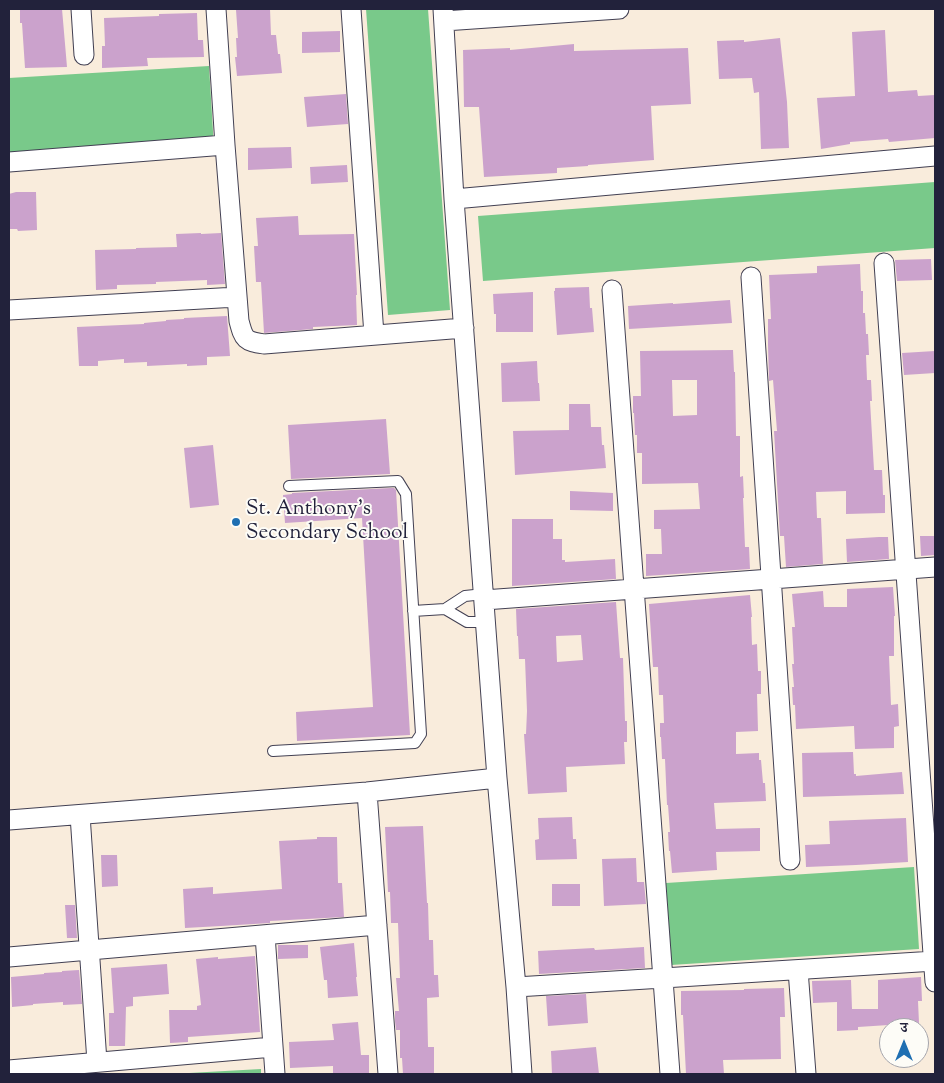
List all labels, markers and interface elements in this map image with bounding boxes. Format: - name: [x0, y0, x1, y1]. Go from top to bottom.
- place label: St. Anthony's Secondary School: [246, 497, 408, 547]
- marker: St. Anthony's Secondary School: [230, 516, 242, 528]
- north arrow: [879, 1018, 929, 1068]
- text: उ: [900, 1019, 908, 1039]

